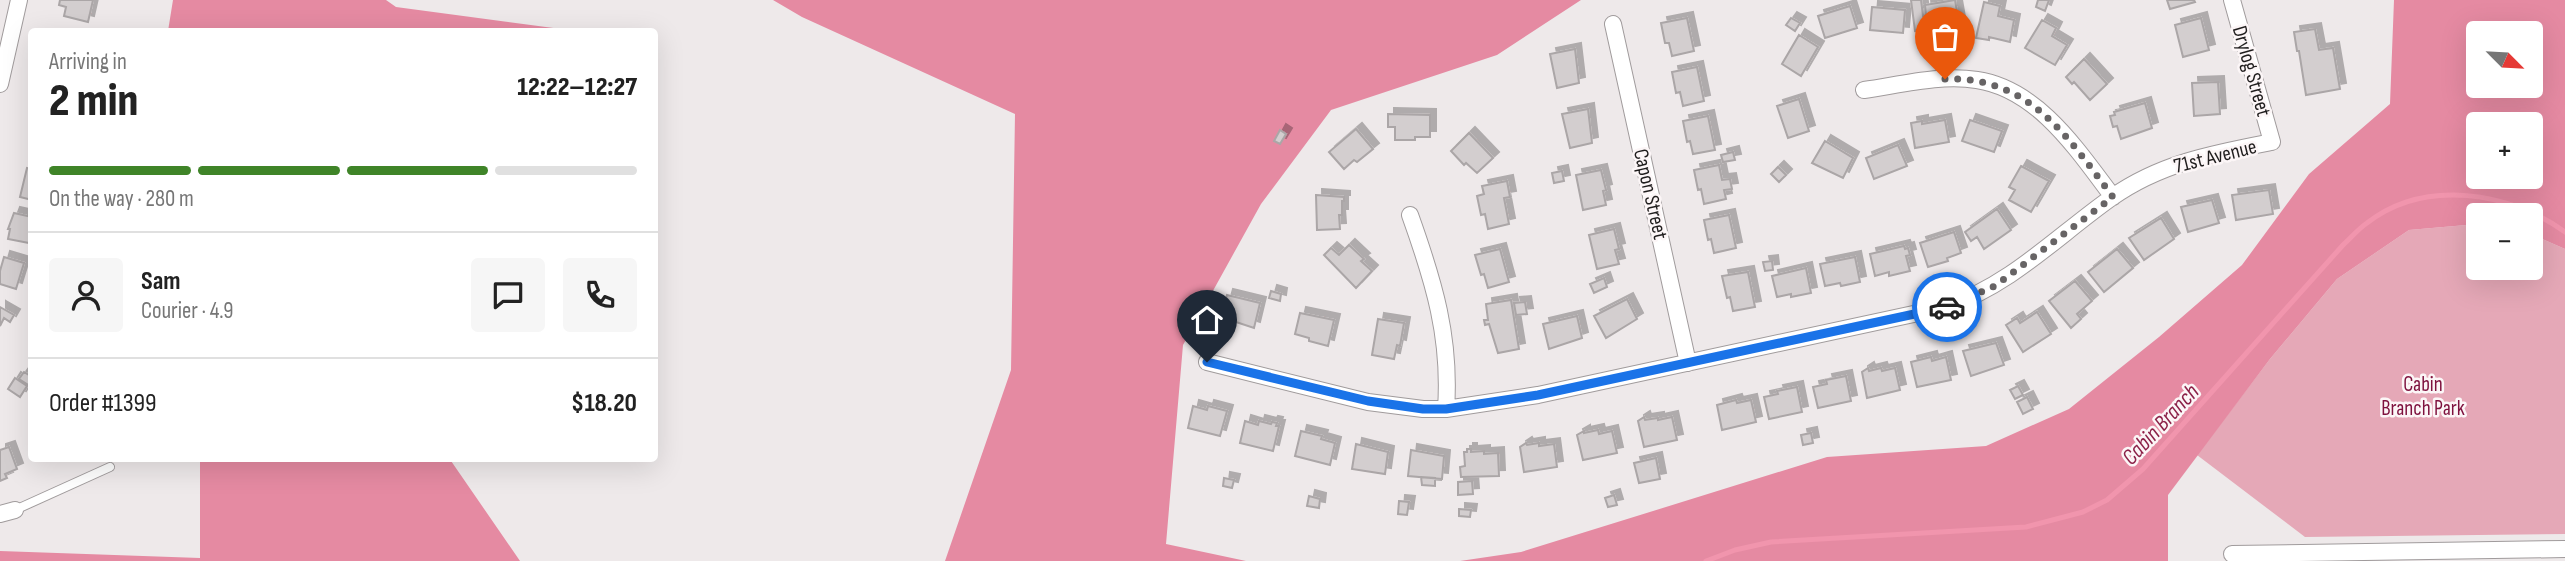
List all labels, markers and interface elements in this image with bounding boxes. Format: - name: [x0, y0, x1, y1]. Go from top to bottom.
- pin: [1915, 7, 1975, 79]
- icon: bag: [1926, 18, 1964, 56]
- north arrow: [2466, 21, 2543, 98]
- map controls: [2466, 21, 2543, 280]
- street label: Drylog Street: [2227, 23, 2276, 119]
- text: Arriving in: [49, 48, 127, 76]
- text: 12:22–12:27: [517, 72, 637, 103]
- text: 2 min: [49, 74, 138, 129]
- button: +: [2466, 112, 2543, 189]
- street label: 71st Avenue: [2171, 134, 2259, 179]
- street label: Capon Street: [1628, 146, 1673, 242]
- text: On the way · 280 m: [49, 185, 194, 213]
- button: −: [2466, 203, 2543, 280]
- button: person: [49, 258, 123, 332]
- button: chat: [471, 258, 545, 332]
- button: phone: [563, 258, 637, 332]
- text: Sam: [141, 266, 181, 297]
- courier: [1912, 272, 1982, 342]
- icon: car: [1928, 288, 1966, 326]
- pin: [1177, 290, 1237, 362]
- text: Courier · 4.9: [141, 297, 233, 325]
- icon: home: [1188, 301, 1226, 339]
- park label: Cabin Branch Park: [2381, 372, 2465, 421]
- water label: Cabin Branch: [2116, 378, 2206, 471]
- text: Order #1399: [49, 388, 157, 419]
- text: $18.20: [571, 388, 637, 419]

